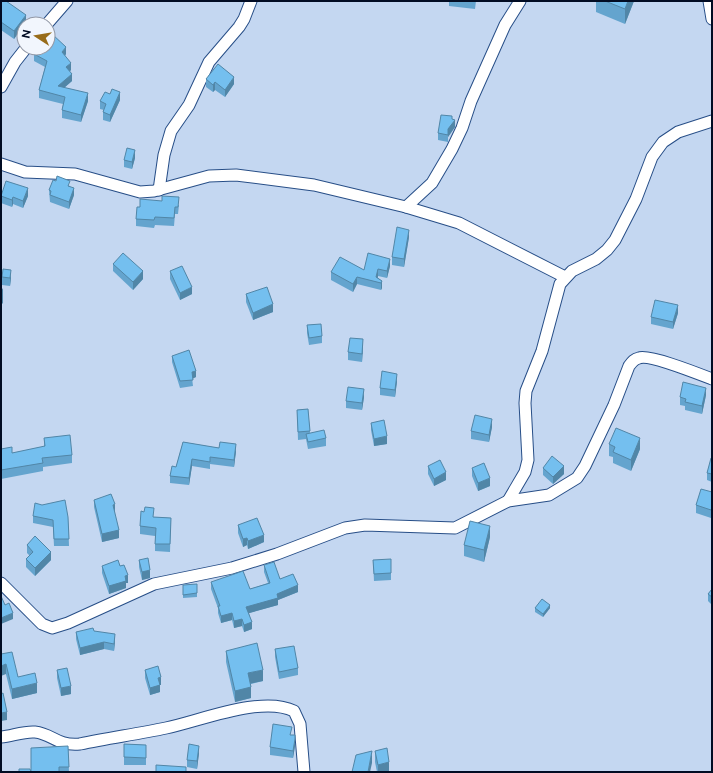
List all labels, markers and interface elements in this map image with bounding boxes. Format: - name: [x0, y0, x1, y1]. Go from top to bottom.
- north arrow: [16, 16, 56, 56]
- text: N: [19, 28, 33, 39]

